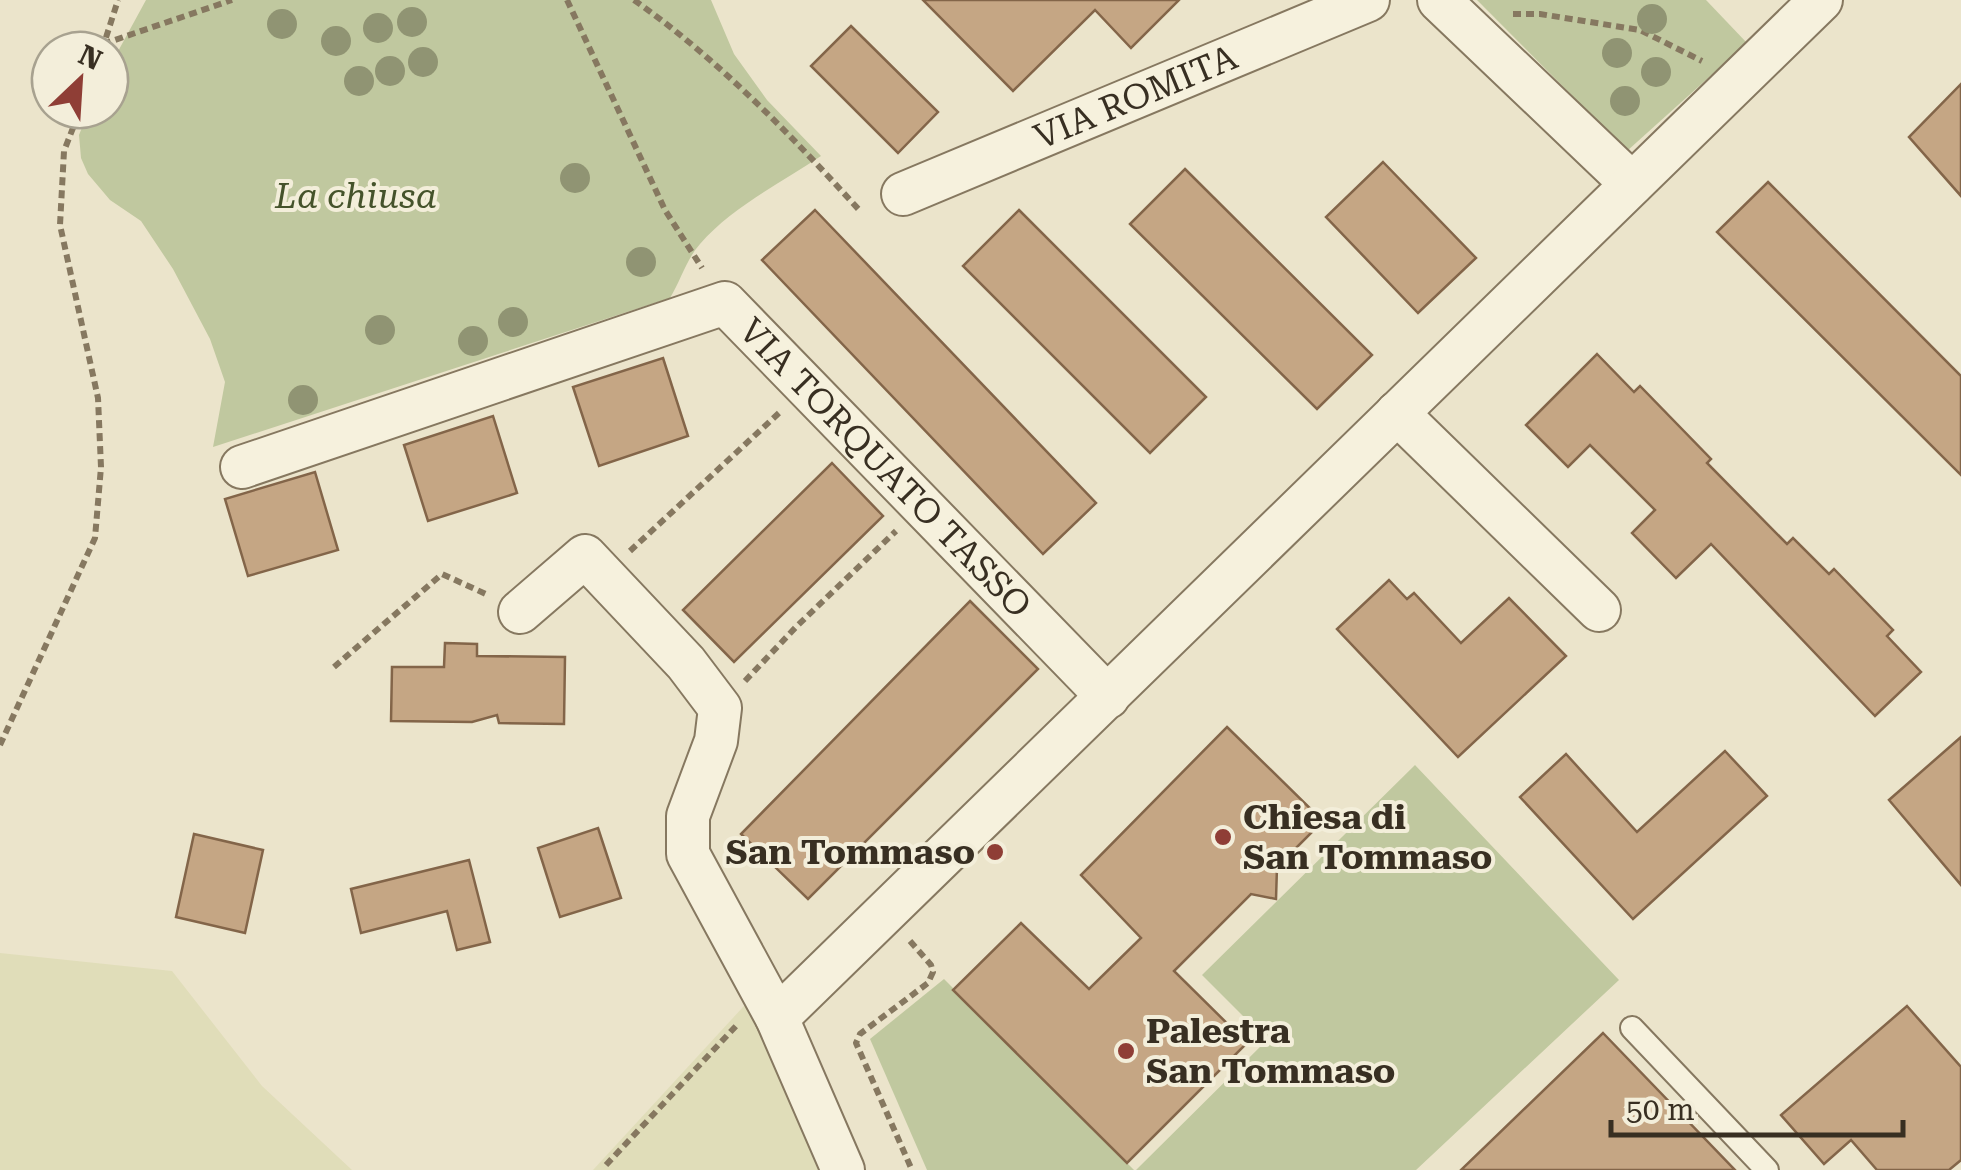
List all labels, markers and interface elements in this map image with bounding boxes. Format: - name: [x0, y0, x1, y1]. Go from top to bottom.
- north arrow: [30, 30, 130, 130]
- street label: VIA ROMITA: [1028, 36, 1244, 157]
- text: N: [74, 38, 107, 77]
- park label: La chiusa: [274, 176, 437, 217]
- street label: VIA TORQUATO TASSO: [731, 310, 1040, 626]
- place label: Chiesa di San Tommaso: [1243, 797, 1492, 878]
- marker: Chiesa di San Tommaso: [1212, 826, 1234, 848]
- place label: San Tommaso: [726, 832, 975, 873]
- marker: San Tommaso: [984, 841, 1006, 863]
- place label: Palestra San Tommaso: [1146, 1011, 1395, 1092]
- marker: Palestra San Tommaso: [1115, 1040, 1137, 1062]
- scale bar: [1611, 1075, 1904, 1137]
- text: 50 m: [1626, 1092, 1695, 1127]

